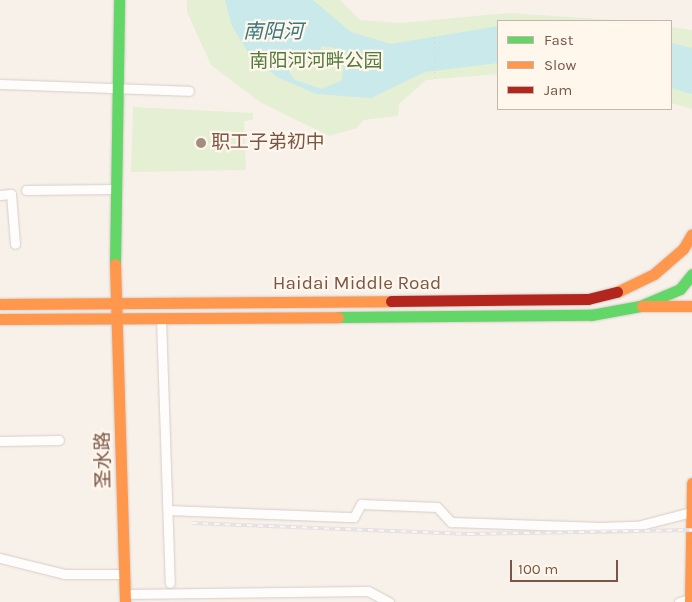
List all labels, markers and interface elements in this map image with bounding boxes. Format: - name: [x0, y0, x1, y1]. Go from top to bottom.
- water label: 南阳河: [243, 19, 303, 43]
- legend: [497, 20, 672, 110]
- text: Fast: [544, 31, 573, 49]
- park label: 南阳河河畔公园: [250, 51, 382, 73]
- text: Slow: [544, 56, 576, 74]
- text: Jam: [544, 81, 572, 99]
- place label: 职工子弟初中: [211, 132, 325, 154]
- marker: 职工子弟初中: [195, 137, 207, 149]
- street label: Haidai Middle Road: [273, 273, 441, 295]
- street label: 圣水路: [92, 431, 116, 489]
- scale bar: [512, 550, 620, 582]
- text: 100 m: [518, 560, 558, 578]

